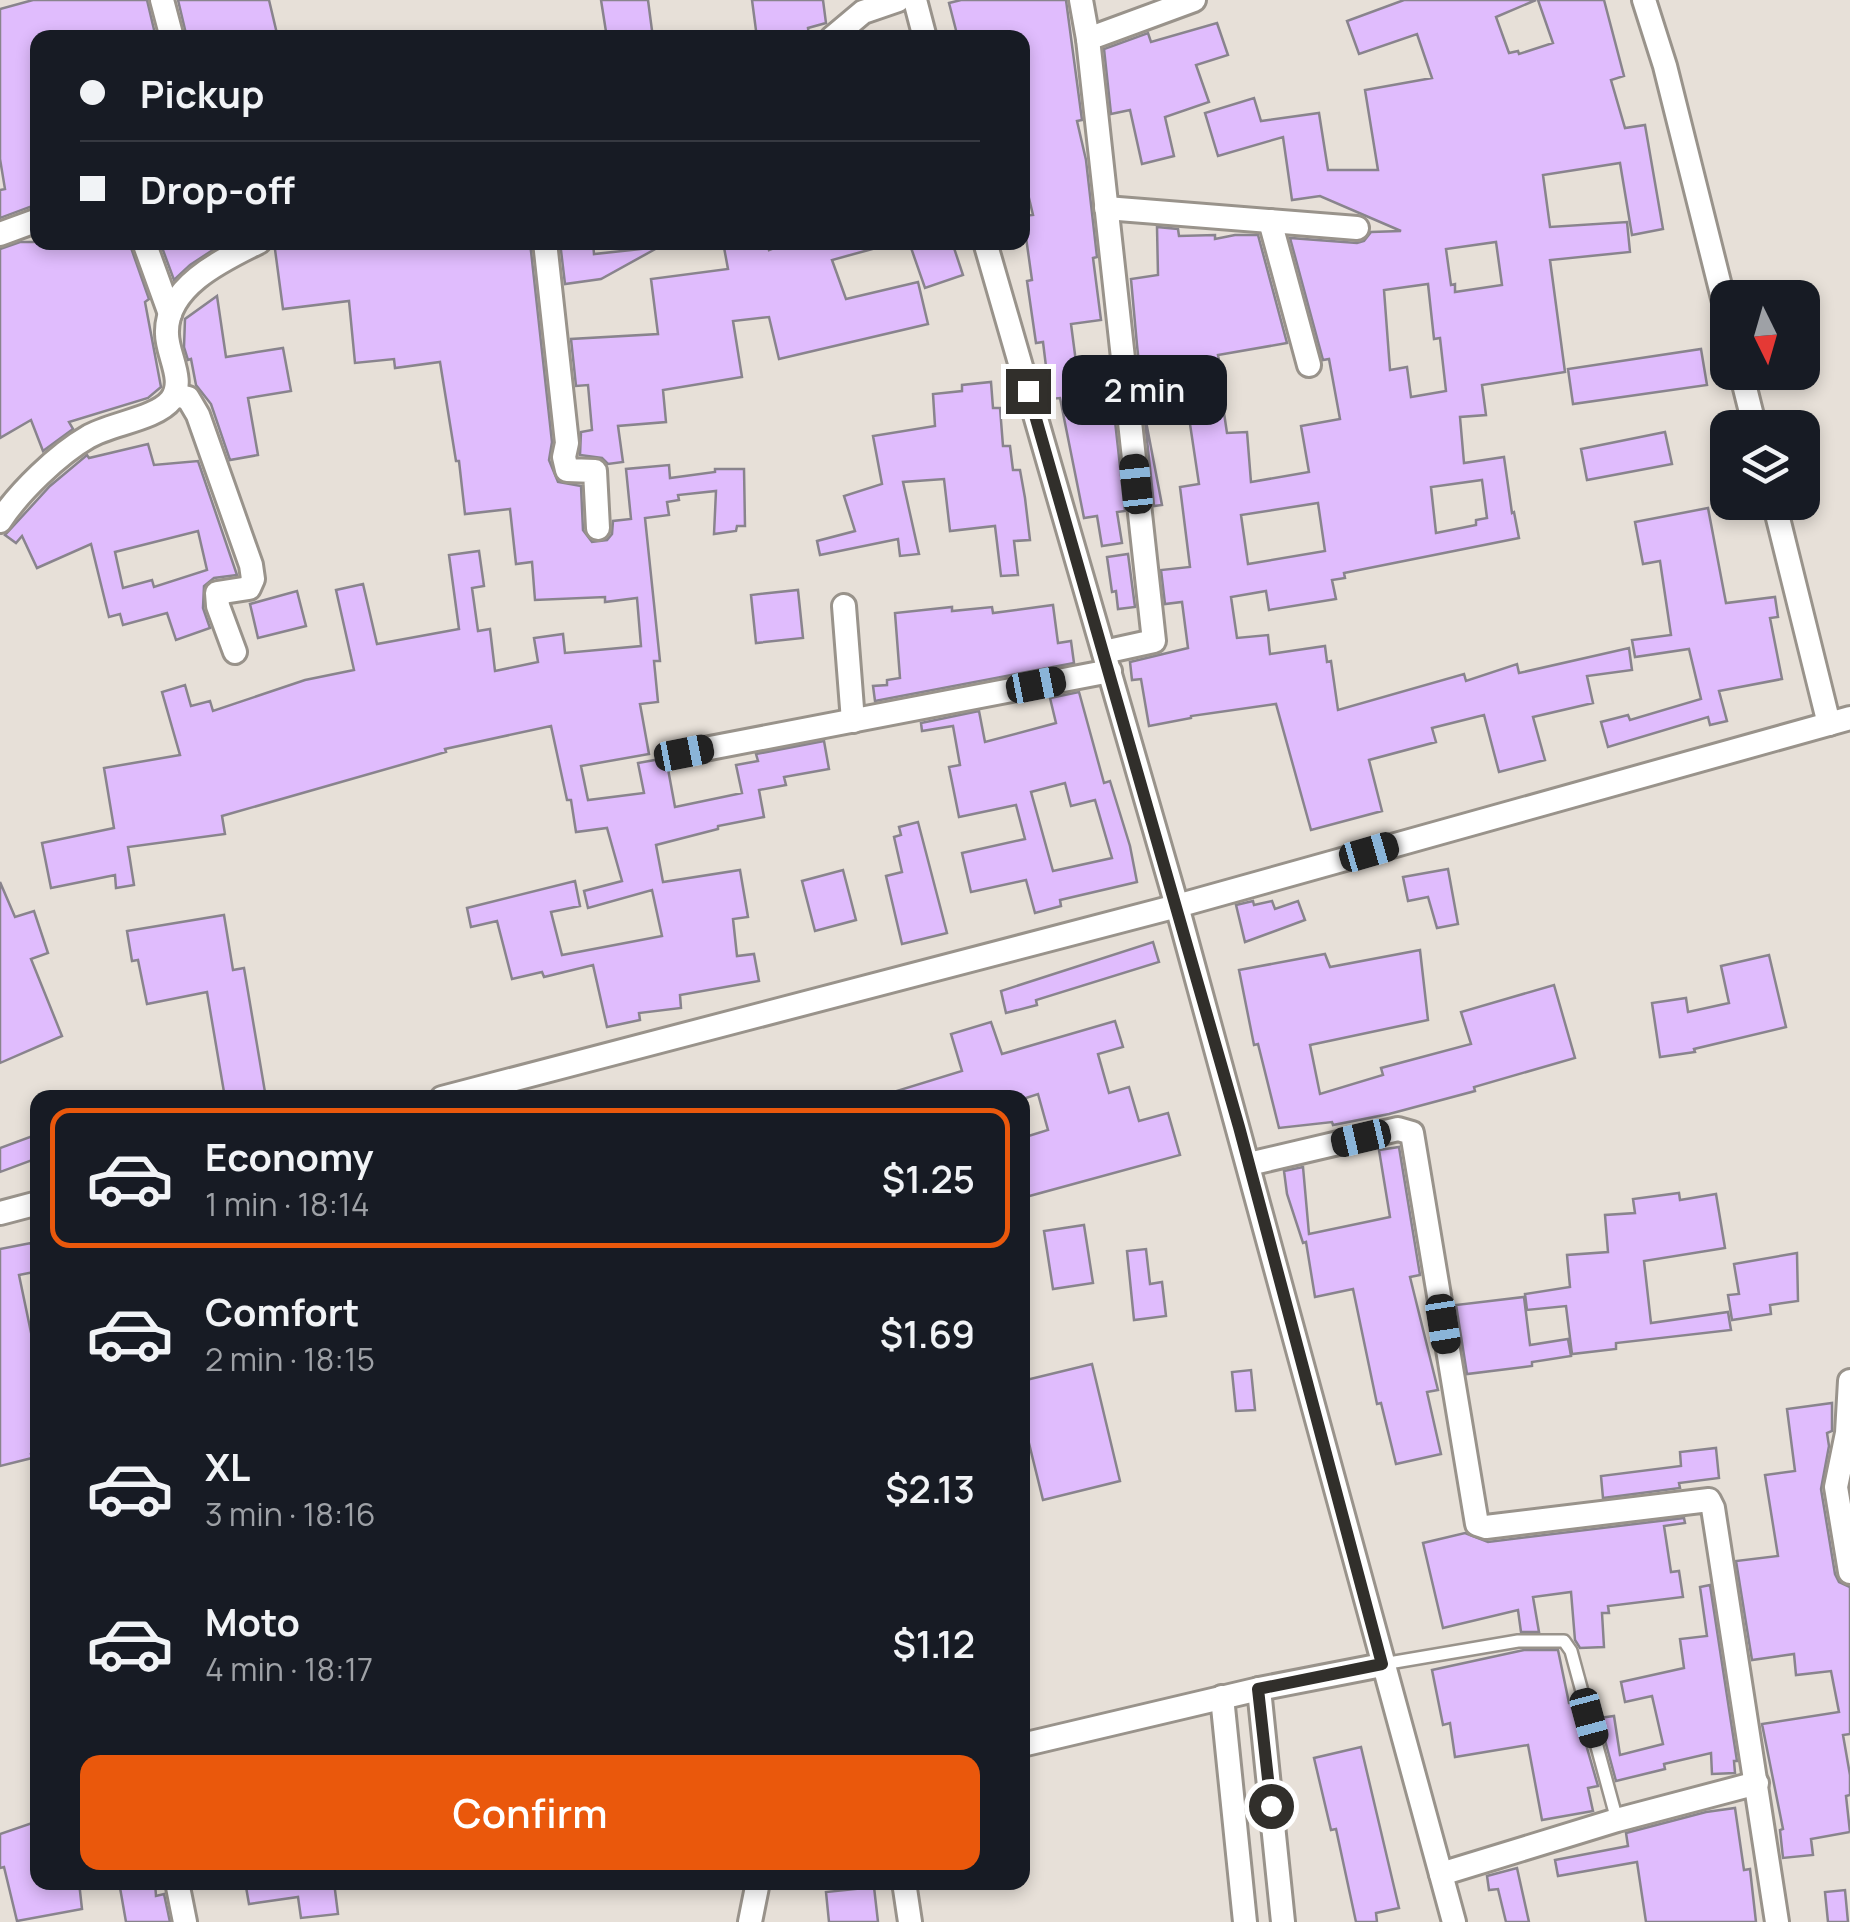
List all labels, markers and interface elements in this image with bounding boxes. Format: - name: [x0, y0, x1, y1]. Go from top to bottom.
- text: Pickup: [140, 67, 264, 119]
- text: Drop-off: [140, 163, 295, 215]
- north arrow: [1710, 280, 1820, 390]
- map controls: [1710, 280, 1820, 520]
- callout: 2 min: [1063, 356, 1228, 426]
- text: 2 min: [1104, 368, 1185, 412]
- route end: [1006, 369, 1051, 414]
- button: layers: [1710, 410, 1820, 520]
- car: [1118, 453, 1154, 515]
- car: [1004, 665, 1068, 705]
- car: [652, 733, 716, 773]
- car: [1336, 829, 1402, 875]
- car: [1328, 1117, 1394, 1159]
- text: Economy: [205, 1130, 374, 1182]
- icon: car: [85, 1133, 175, 1223]
- text: $1.25: [882, 1152, 975, 1204]
- text: 1 min · 18:14: [205, 1182, 370, 1226]
- text: Comfort: [205, 1285, 359, 1337]
- icon: car: [85, 1288, 175, 1378]
- car: [1423, 1292, 1463, 1356]
- text: $1.69: [880, 1307, 975, 1359]
- text: 2 min · 18:15: [205, 1337, 375, 1381]
- text: XL: [205, 1440, 250, 1492]
- icon: car: [85, 1443, 175, 1533]
- text: $2.13: [885, 1462, 975, 1514]
- text: 3 min · 18:16: [205, 1492, 376, 1536]
- text: Moto: [205, 1595, 300, 1647]
- icon: car: [85, 1598, 175, 1688]
- text: $1.12: [892, 1617, 975, 1669]
- text: 4 min · 18:17: [205, 1647, 373, 1691]
- car: [1567, 1685, 1611, 1751]
- button: Confirm: [80, 1755, 980, 1870]
- route start: [1249, 1784, 1294, 1829]

